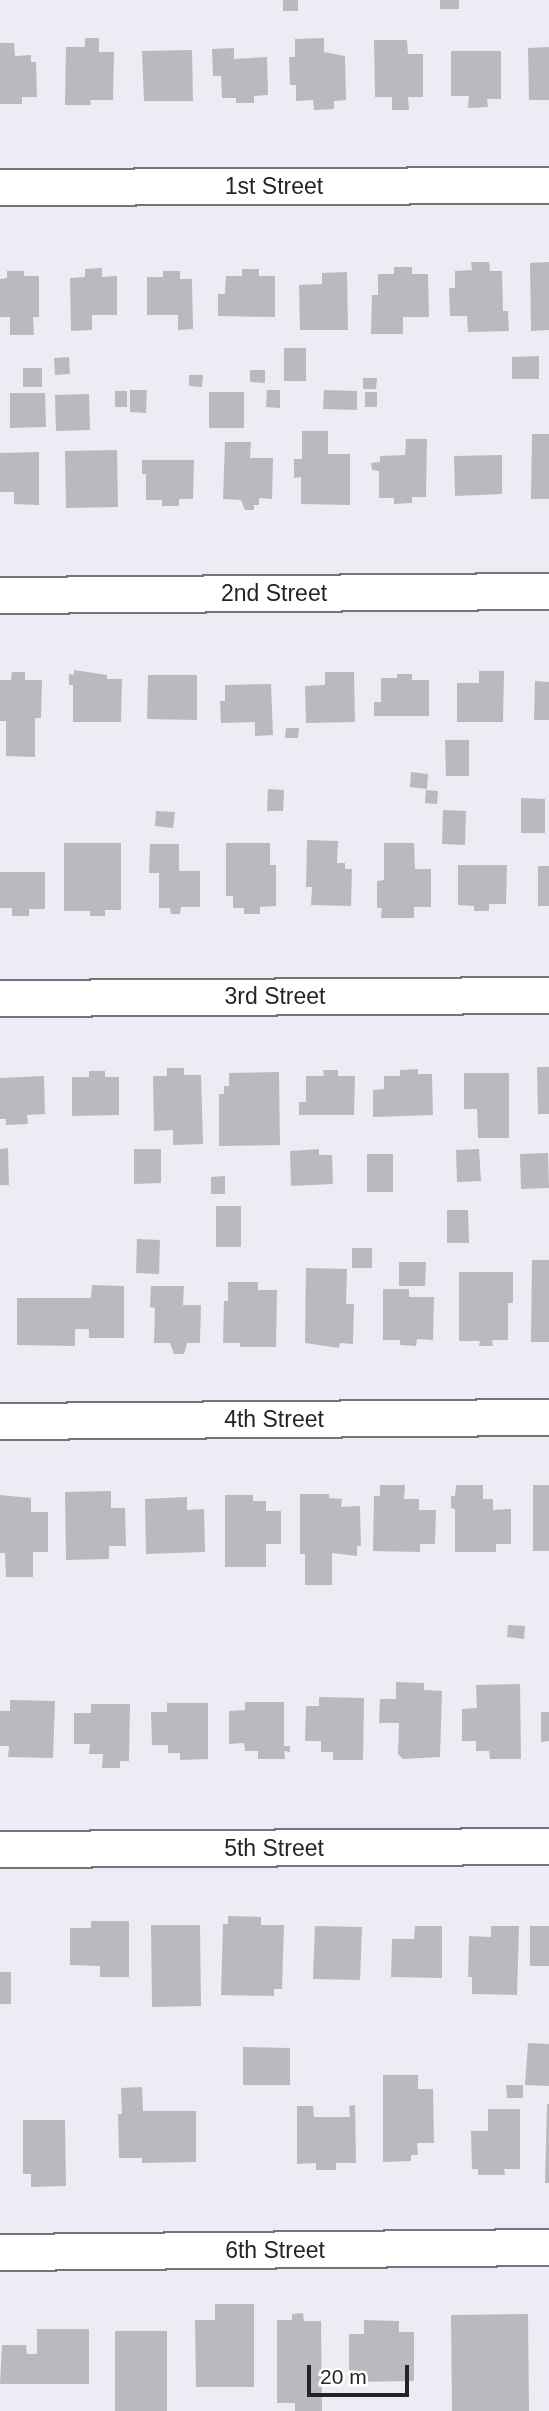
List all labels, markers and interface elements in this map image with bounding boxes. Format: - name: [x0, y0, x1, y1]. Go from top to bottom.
- street label: 1st Street: [225, 172, 323, 200]
- street label: 2nd Street: [221, 579, 327, 607]
- street label: 3rd Street: [225, 982, 325, 1010]
- street label: 4th Street: [224, 1405, 324, 1433]
- street label: 5th Street: [224, 1834, 324, 1862]
- street label: 6th Street: [225, 2236, 325, 2264]
- scale bar: [311, 2352, 412, 2396]
- text: 20 m: [320, 2365, 367, 2388]

